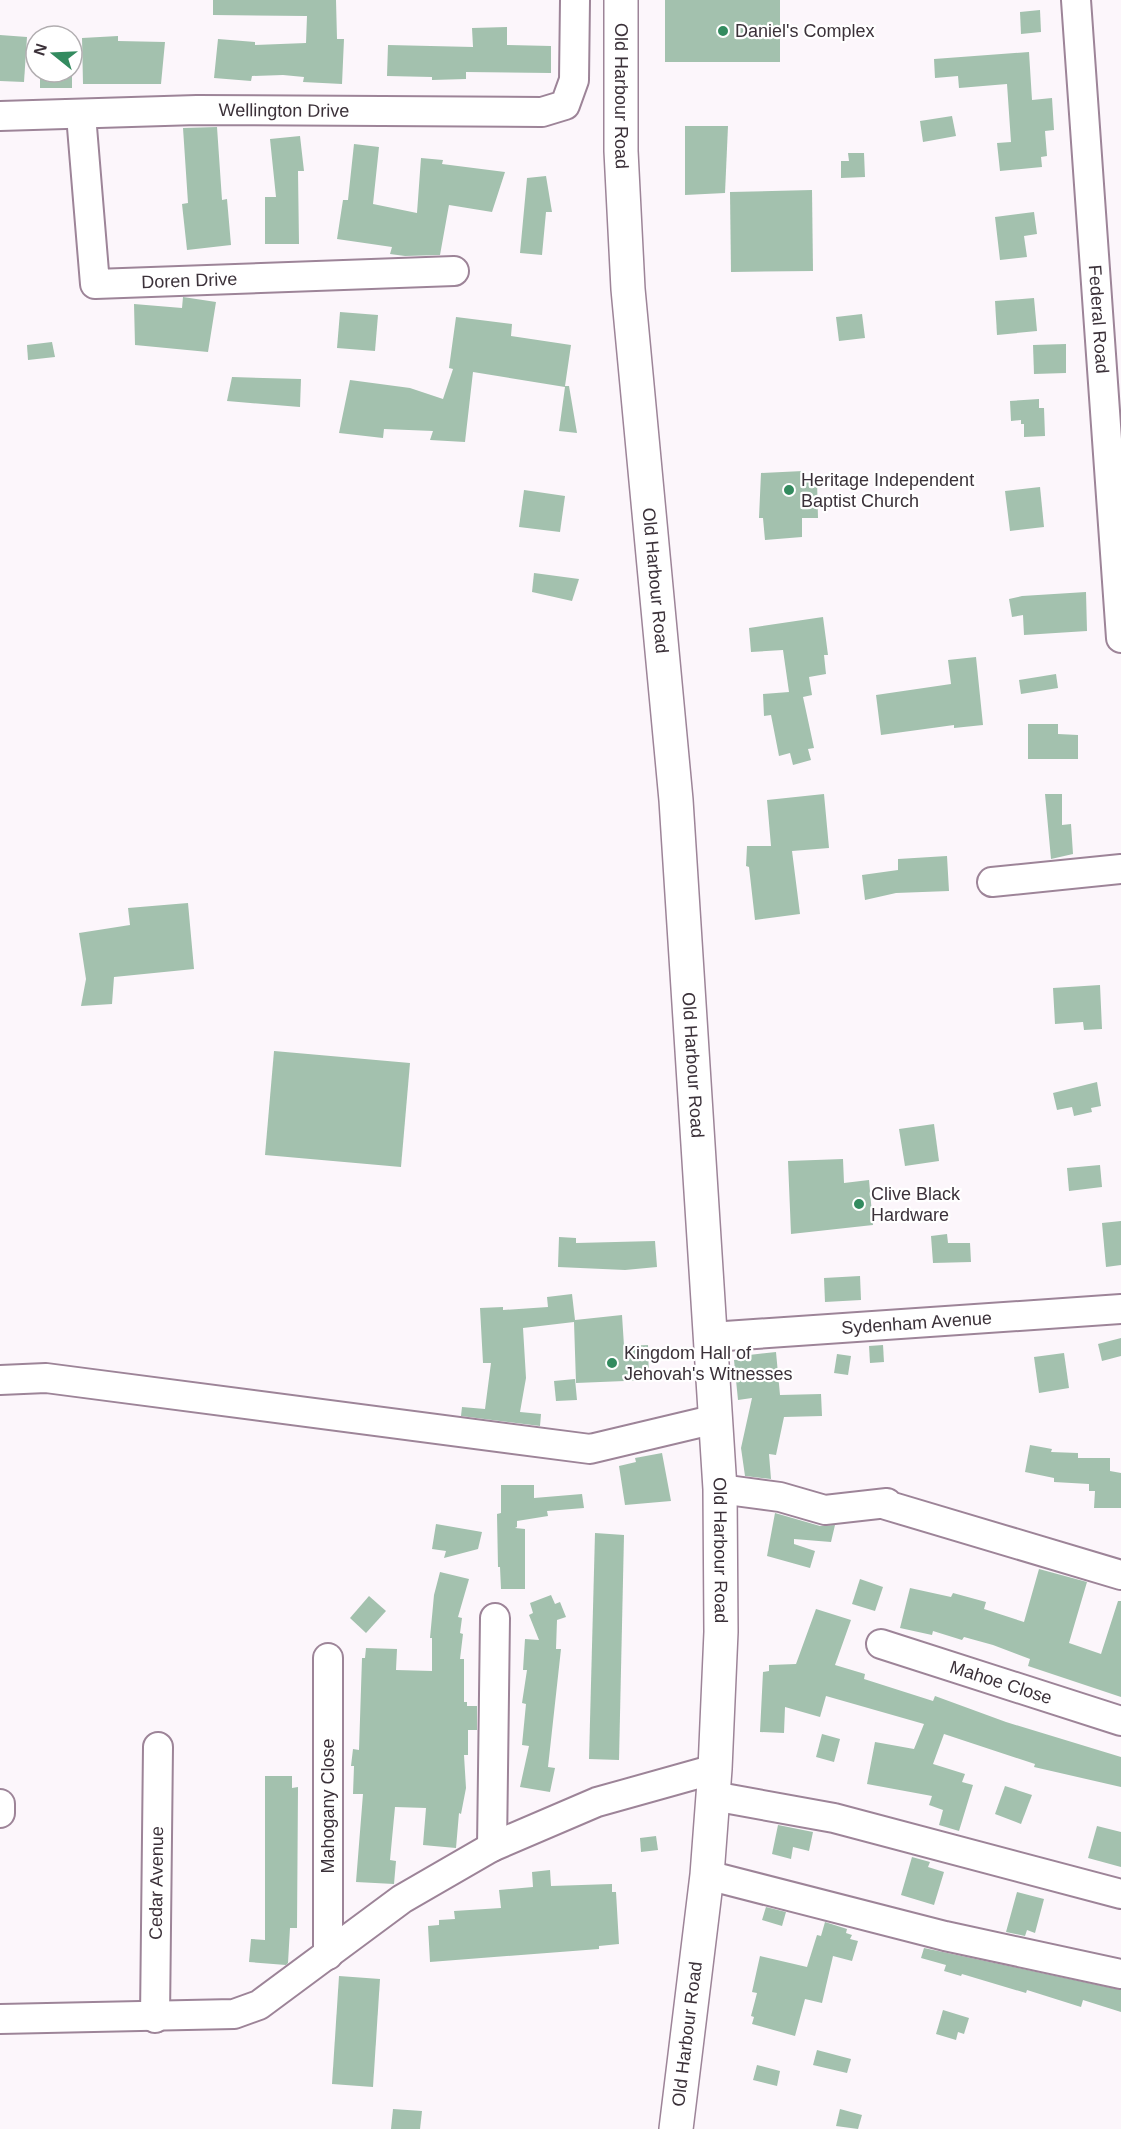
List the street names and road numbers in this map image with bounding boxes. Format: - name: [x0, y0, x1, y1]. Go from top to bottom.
- street label: Old Harbour Road: [611, 23, 632, 170]
- street label: Wellington Drive: [218, 100, 349, 121]
- street label: Federal Road: [1085, 264, 1112, 374]
- street label: Doren Drive: [141, 269, 238, 292]
- street label: Old Harbour Road: [639, 507, 672, 654]
- street label: Old Harbour Road: [678, 991, 708, 1139]
- street label: Sydenham Avenue: [841, 1308, 992, 1338]
- street label: Old Harbour Road: [709, 1476, 731, 1623]
- street label: Mahoe Close: [947, 1657, 1055, 1708]
- street label: Mahogany Close: [318, 1738, 338, 1874]
- street label: Cedar Avenue: [146, 1826, 167, 1940]
- street label: Old Harbour Road: [668, 1960, 706, 2108]

